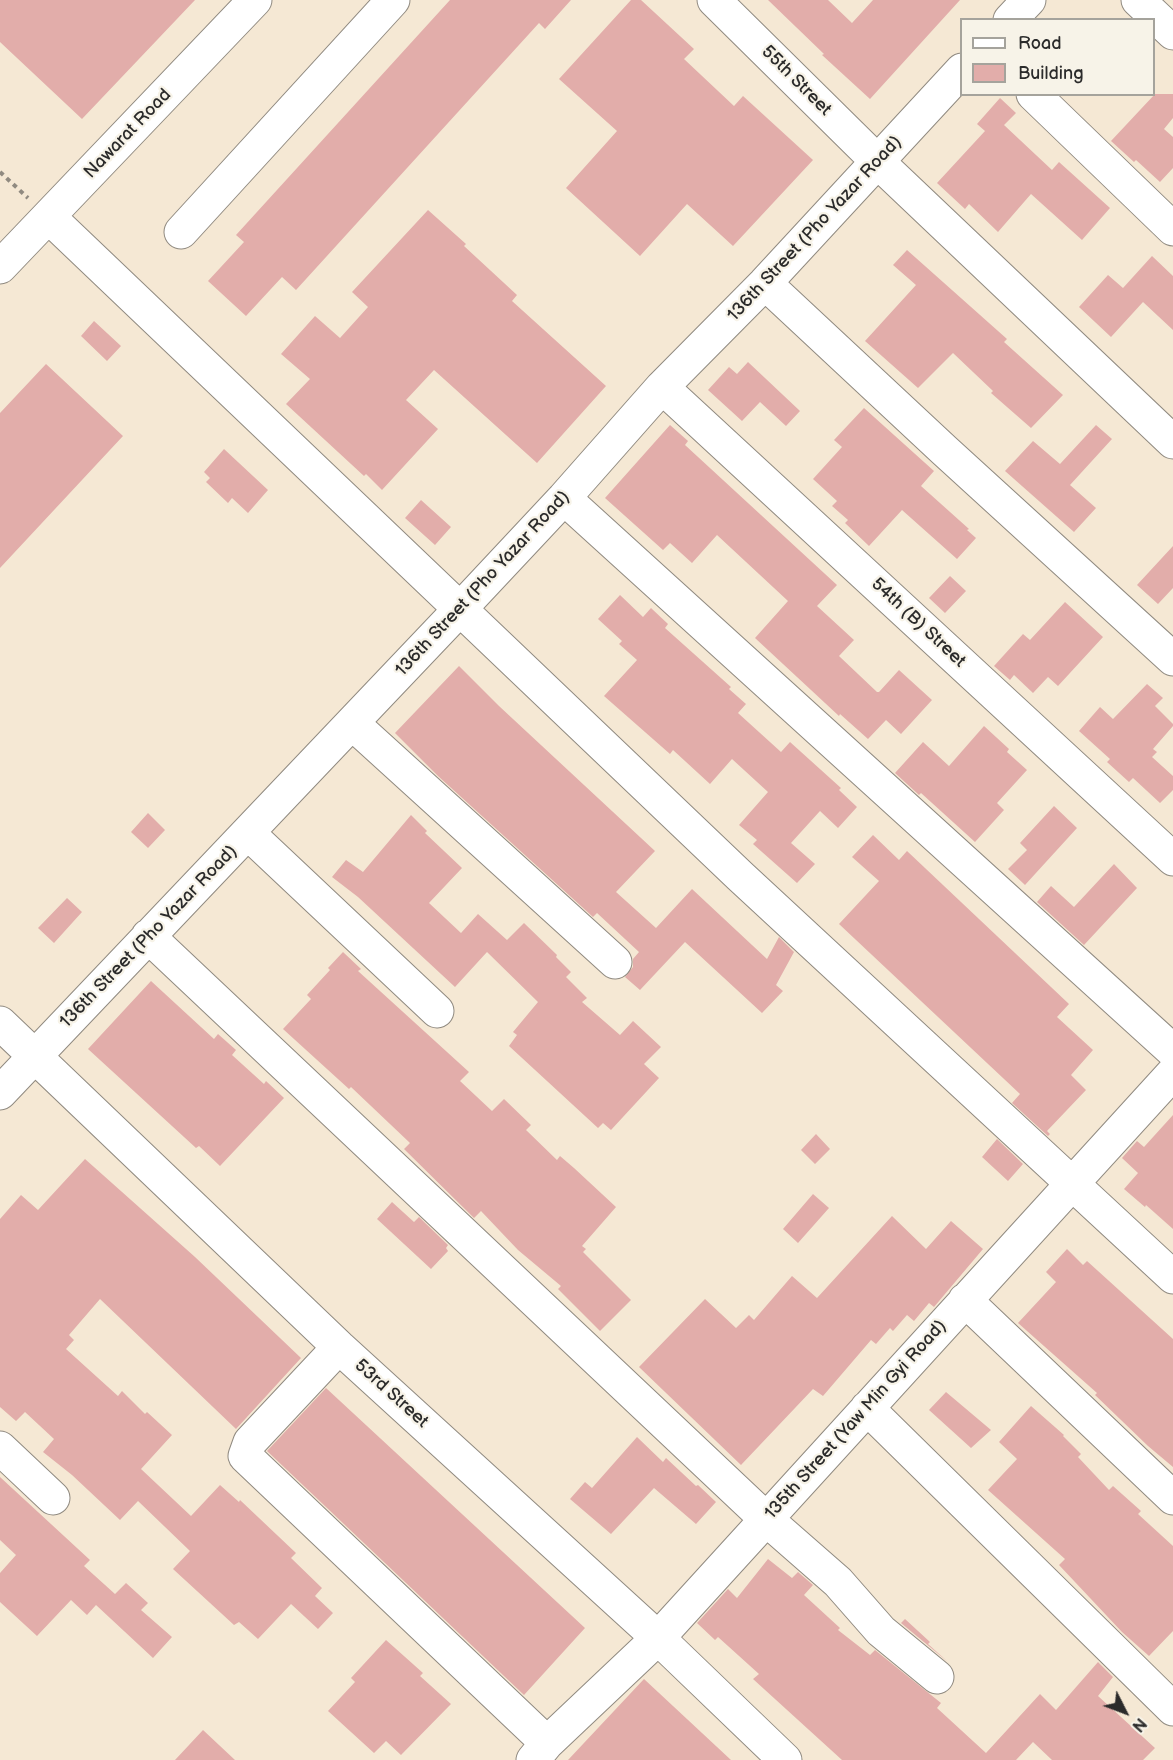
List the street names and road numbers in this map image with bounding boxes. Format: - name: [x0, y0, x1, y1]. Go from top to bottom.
- street label: 55th Street: [756, 41, 836, 121]
- street label: Nawarat Road: [80, 85, 176, 183]
- street label: 136th Street (Pho Yazar Road): [723, 132, 907, 326]
- street label: 136th Street (Pho Yazar Road): [391, 487, 575, 681]
- street label: 54th (B) Street: [866, 574, 970, 672]
- street label: 136th Street (Pho Yazar Road): [56, 841, 242, 1033]
- street label: 135th Street (Yaw Min Gyi Road): [761, 1316, 951, 1524]
- street label: 53rd Street: [350, 1355, 432, 1433]

